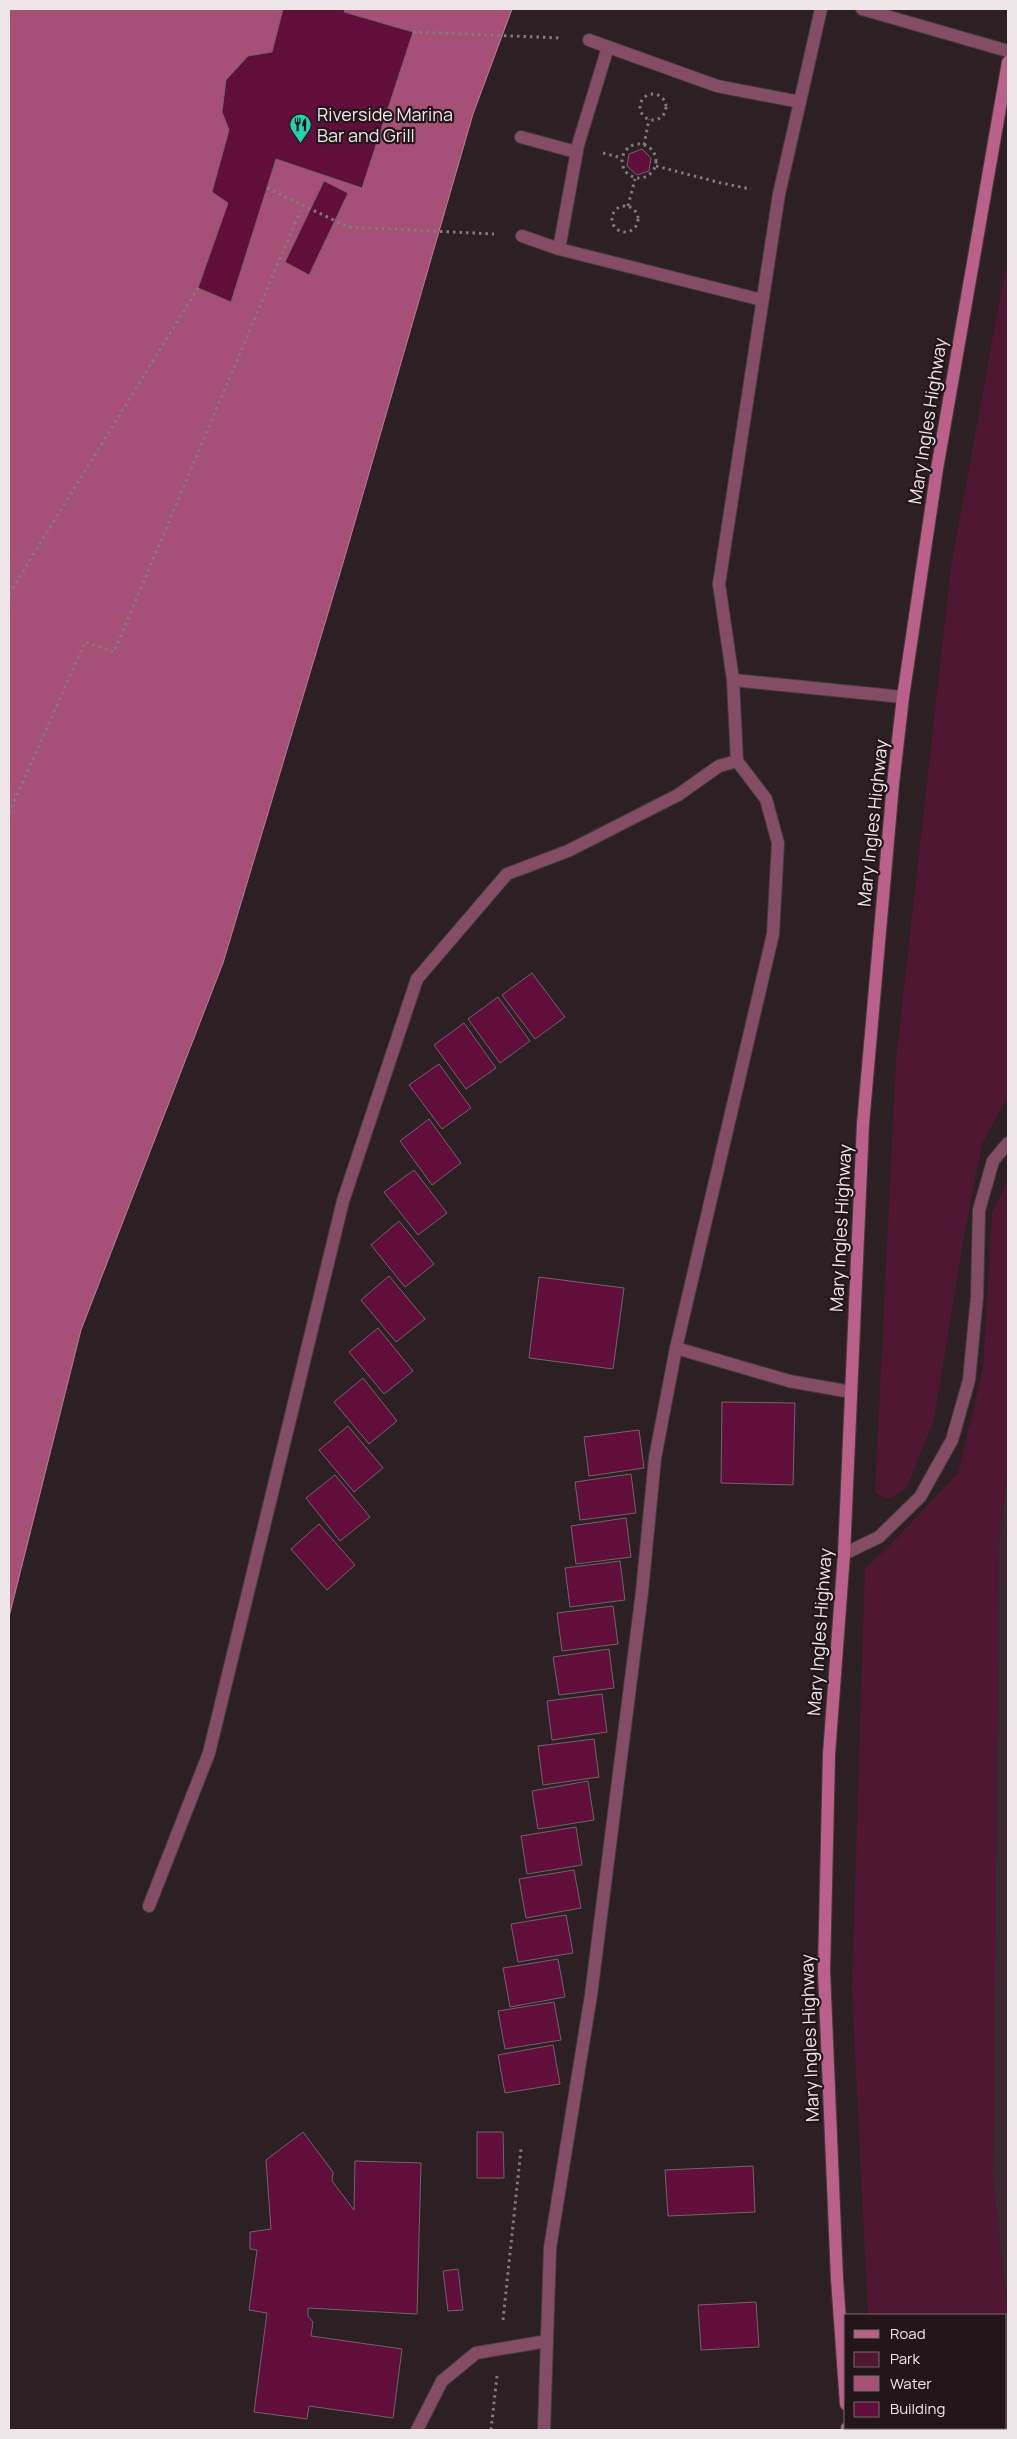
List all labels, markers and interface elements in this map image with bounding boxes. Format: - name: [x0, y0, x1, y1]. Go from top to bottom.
- place label: Riverside Marina Bar and Grill: [317, 102, 453, 147]
- restaurant icon: Riverside Marina Bar and Grill: [289, 113, 313, 144]
- street label: Mary Ingles Highway: [902, 335, 952, 506]
- street label: Mary Ingles Highway: [851, 738, 893, 908]
- street label: Mary Ingles Highway: [824, 1143, 856, 1312]
- street label: Mary Ingles Highway: [801, 1547, 837, 1717]
- street label: Mary Ingles Highway: [794, 1953, 824, 2122]
- legend: [844, 2314, 1007, 2429]
- text: Road: [890, 2323, 926, 2344]
- text: Park: [890, 2348, 920, 2369]
- text: Water: [890, 2373, 932, 2394]
- text: Building: [890, 2398, 945, 2419]

